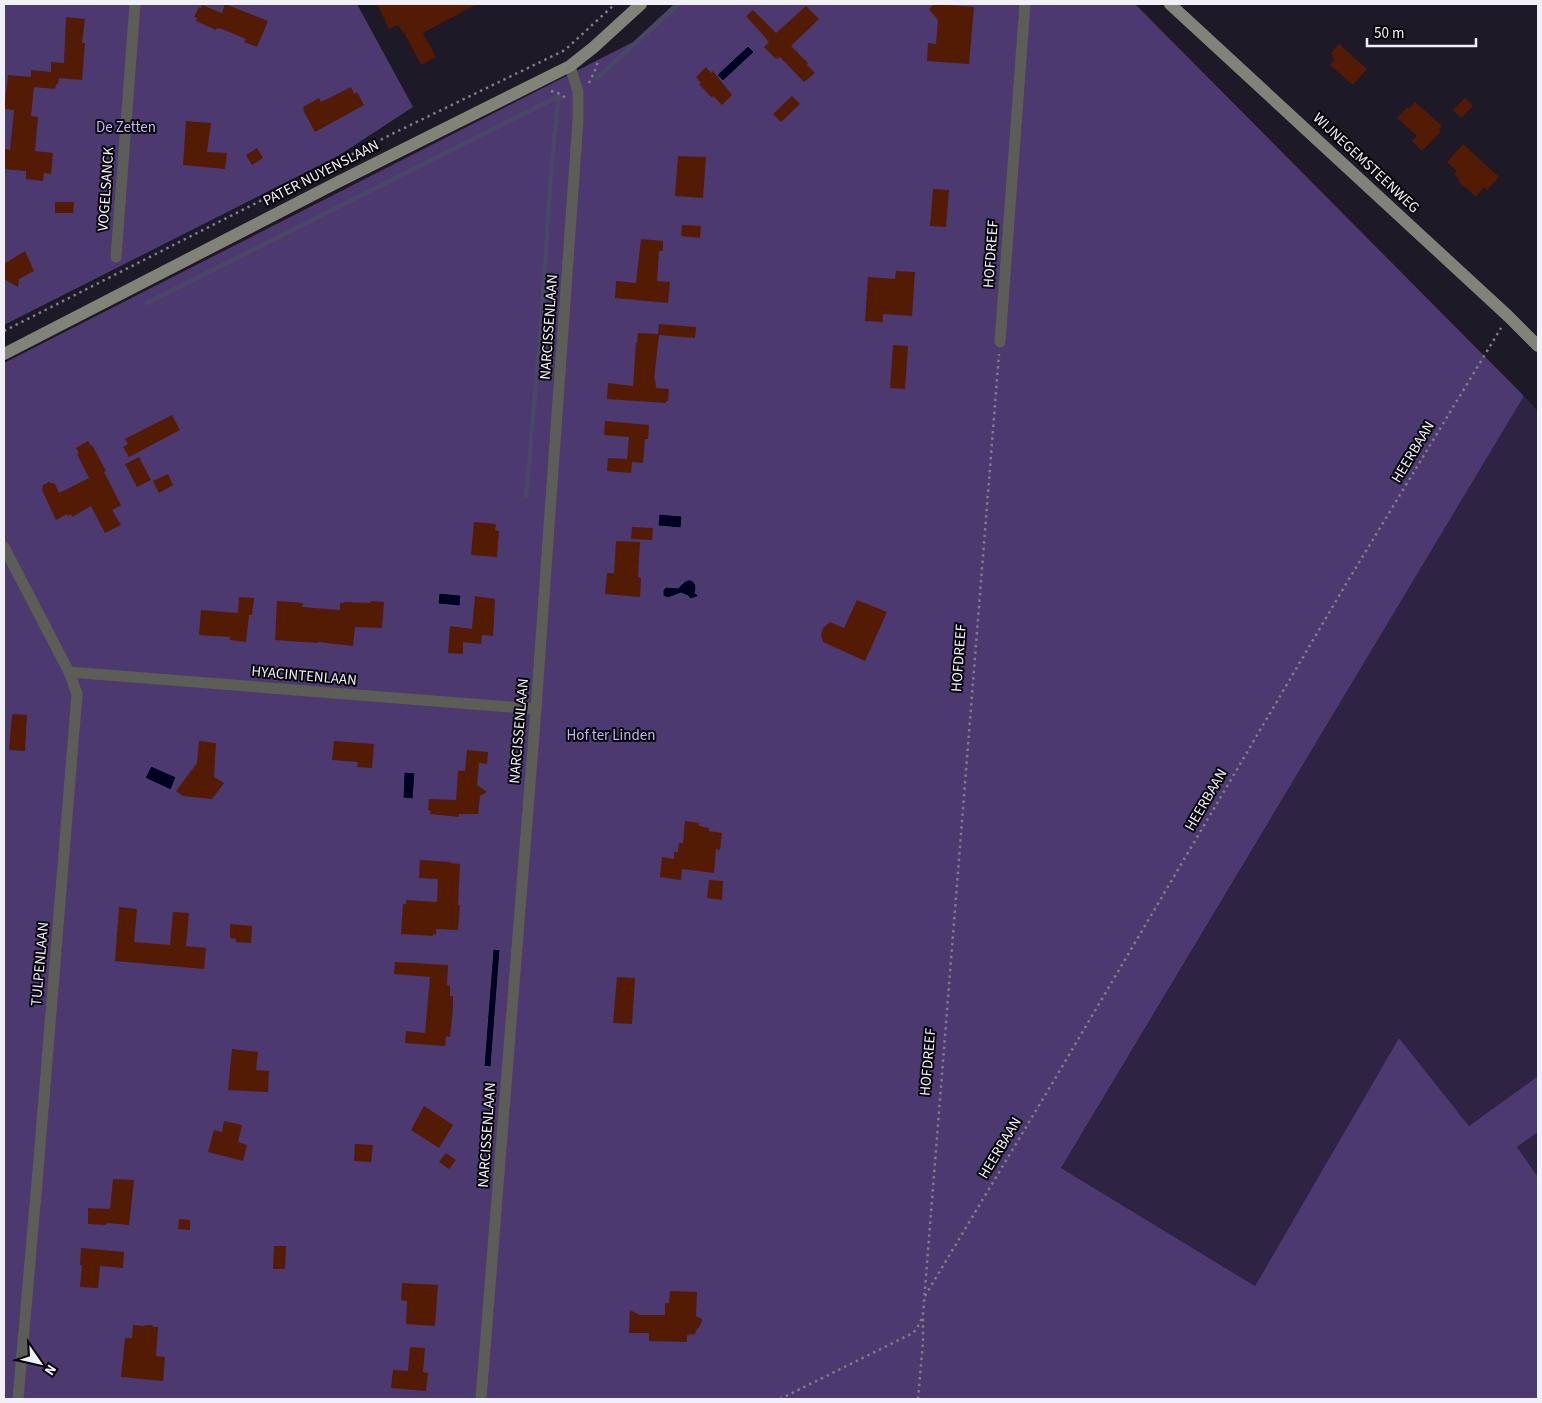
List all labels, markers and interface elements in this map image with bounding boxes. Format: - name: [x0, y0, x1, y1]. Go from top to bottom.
- scale bar: [1367, 15, 1476, 47]
- text: 50 m: [1374, 23, 1404, 44]
- street label: WIJNEGEMSTEENWEG: [1308, 108, 1424, 218]
- park label: De Zetten: [96, 117, 156, 138]
- street label: PATER NUYENSLAAN: [259, 135, 383, 211]
- street label: VOGELSANCK: [93, 146, 119, 232]
- street label: HOFDREEF: [978, 219, 1004, 289]
- street label: NARCISSENLAAN: [535, 274, 563, 380]
- street label: HEERBAAN: [1386, 417, 1440, 487]
- street label: HOFDREEF: [946, 623, 972, 693]
- street label: HYACINTENLAAN: [250, 661, 358, 691]
- street label: NARCISSENLAAN: [504, 678, 534, 784]
- park label: Hof ter Linden: [567, 725, 655, 746]
- street label: HEERBAAN: [1180, 765, 1232, 835]
- street label: TULPENLAAN: [26, 921, 54, 1007]
- street label: HOFDREEF: [915, 1027, 941, 1097]
- street label: NARCISSENLAAN: [473, 1082, 501, 1188]
- street label: HEERBAAN: [973, 1113, 1027, 1183]
- north arrow: [15, 1338, 65, 1388]
- text: N: [39, 1360, 61, 1379]

